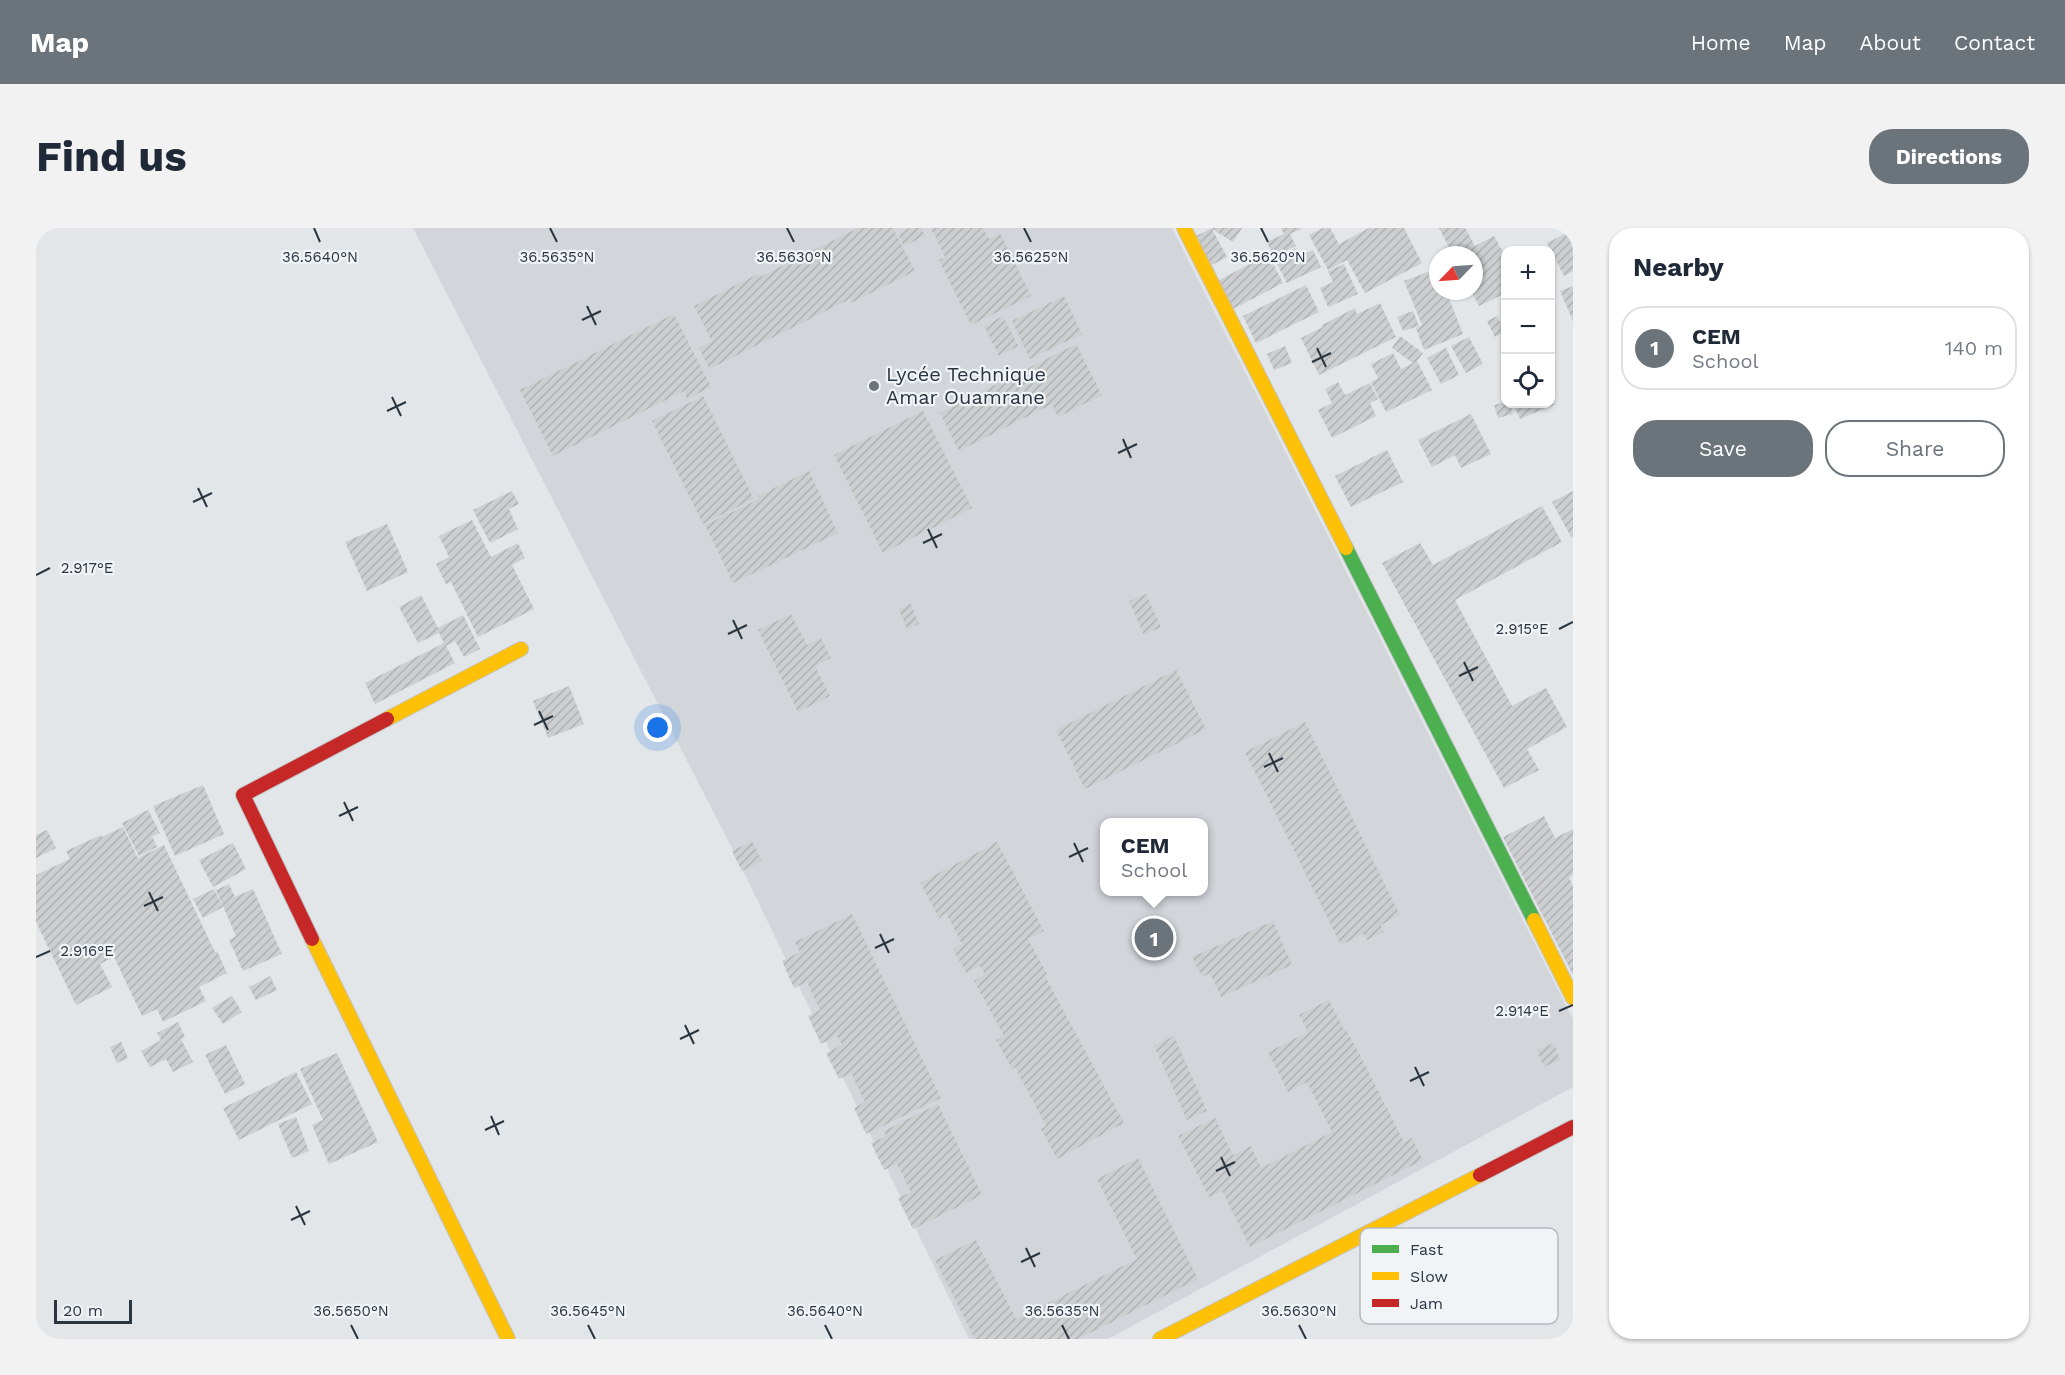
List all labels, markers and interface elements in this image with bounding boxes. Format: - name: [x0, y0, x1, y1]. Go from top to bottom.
- text: Map: [30, 26, 89, 59]
- text: Home: [1691, 30, 1751, 55]
- text: Map: [1784, 30, 1827, 55]
- text: About: [1860, 30, 1921, 55]
- text: Contact: [1954, 30, 2035, 55]
- button: Directions: [1869, 129, 2029, 184]
- text: Find us: [36, 132, 187, 181]
- north arrow: [1429, 246, 1483, 300]
- map controls: [1501, 246, 1555, 408]
- button: +: [1501, 246, 1555, 300]
- text: 36.5640°N: [282, 248, 358, 266]
- text: 36.5635°N: [519, 248, 595, 266]
- text: 36.5630°N: [756, 248, 832, 266]
- text: 36.5625°N: [993, 248, 1069, 266]
- text: 36.5620°N: [1230, 248, 1306, 266]
- text: Nearby: [1633, 252, 1724, 282]
- button: −: [1501, 300, 1555, 354]
- text: CEM: [1692, 324, 1741, 349]
- text: 1: [1650, 336, 1659, 360]
- text: 140 m: [1945, 336, 2003, 360]
- text: School: [1692, 349, 1759, 373]
- button: locate: [1501, 354, 1555, 408]
- place label: Lycée Technique Amar Ouamrane: [886, 362, 1046, 409]
- marker: Lycée Technique Amar Ouamrane: [867, 379, 881, 393]
- button: Save: [1633, 420, 1813, 477]
- button: Share: [1825, 420, 2005, 477]
- text: 2.917°E: [61, 559, 113, 577]
- text: 2.915°E: [1495, 620, 1549, 638]
- your location: [643, 713, 672, 742]
- popup: [1100, 818, 1208, 896]
- text: CEM: [1121, 833, 1170, 858]
- text: School: [1121, 858, 1187, 882]
- pin: 1: [1134, 916, 1174, 960]
- text: 2.916°E: [60, 942, 114, 960]
- text: 2.914°E: [1495, 1002, 1549, 1020]
- legend: [1360, 1228, 1558, 1324]
- text: Fast: [1410, 1240, 1443, 1259]
- text: Slow: [1410, 1267, 1448, 1286]
- text: Jam: [1410, 1294, 1443, 1313]
- scale bar: [54, 1297, 132, 1324]
- text: 20 m: [63, 1301, 103, 1320]
- text: 36.5650°N: [313, 1302, 389, 1320]
- text: 36.5645°N: [550, 1302, 626, 1320]
- text: 36.5640°N: [787, 1302, 863, 1320]
- text: 36.5635°N: [1024, 1302, 1100, 1320]
- text: 36.5630°N: [1261, 1302, 1337, 1320]

